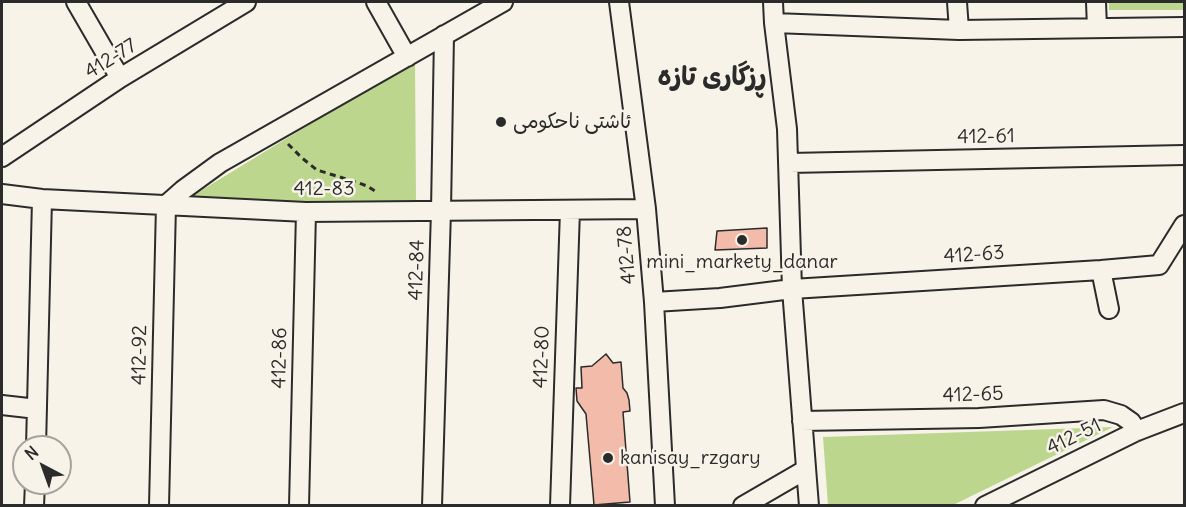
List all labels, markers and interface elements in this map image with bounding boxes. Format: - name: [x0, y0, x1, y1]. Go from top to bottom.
- street label: 412-77: [81, 34, 141, 84]
- district label: ڕزگاری تازە: [657, 62, 767, 94]
- place label: ئاشتی ناحکومی: [513, 110, 631, 134]
- marker: ئاشتی ناحکومی: [494, 115, 508, 129]
- street label: 412-61: [957, 124, 1015, 150]
- street label: 412-83: [294, 177, 354, 201]
- street label: 412-78: [612, 225, 642, 285]
- marker: mini_markety_danar: [735, 233, 749, 247]
- street label: 412-84: [404, 239, 430, 301]
- street label: 412-63: [943, 241, 1005, 269]
- place label: mini_markety_danar: [646, 250, 838, 274]
- street label: 412-92: [127, 325, 153, 385]
- street label: 412-80: [529, 325, 555, 389]
- street label: 412-86: [267, 327, 293, 389]
- street label: 412-65: [942, 382, 1004, 408]
- street label: 412-51: [1043, 414, 1105, 460]
- north arrow: [12, 435, 72, 495]
- text: N: [21, 442, 42, 464]
- place label: kanisay_rzgary: [620, 446, 761, 470]
- marker: kanisay_rzgary: [601, 451, 615, 465]

